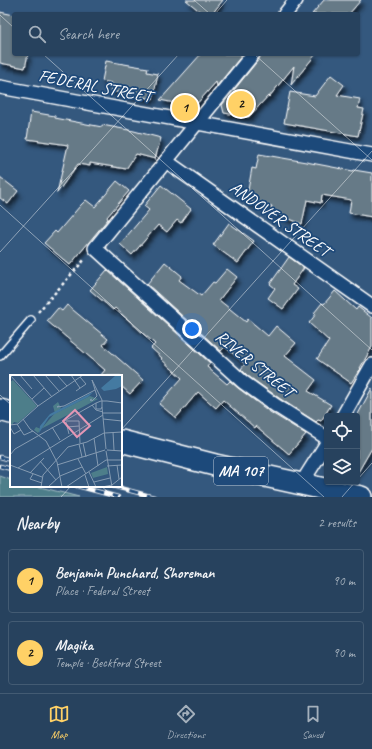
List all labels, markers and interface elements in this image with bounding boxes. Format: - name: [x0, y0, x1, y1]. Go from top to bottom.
- search box: [12, 12, 360, 56]
- icon: search: [26, 23, 48, 45]
- text: Search here: [58, 25, 119, 44]
- street label: FEDERAL STREET: [37, 65, 157, 108]
- pin: 2: [228, 89, 254, 119]
- pin: 1: [172, 93, 198, 123]
- street label: ANDOVER STREET: [226, 177, 338, 264]
- your location: [182, 319, 202, 339]
- street label: RIVER STREET: [211, 326, 301, 404]
- inset map: [10, 375, 122, 487]
- map controls: [324, 413, 360, 485]
- button: locate: [324, 413, 360, 449]
- button: layers: [324, 449, 360, 485]
- road number: MA 107: [214, 457, 268, 485]
- text: Nearby: [16, 513, 59, 534]
- text: 2 results: [318, 515, 356, 531]
- text: Benjamin Punchard, Shoreman: [55, 564, 214, 583]
- text: 1: [27, 573, 33, 589]
- text: 90 m: [333, 573, 355, 589]
- text: Place · Federal Street: [55, 583, 149, 599]
- text: Magika: [55, 636, 93, 655]
- text: 2: [27, 645, 33, 661]
- text: 90 m: [333, 645, 355, 661]
- text: Temple · Beckford Street: [55, 655, 161, 671]
- tab: Map: [48, 703, 70, 741]
- tab: Directions: [167, 703, 205, 741]
- tab: Saved: [302, 703, 324, 741]

